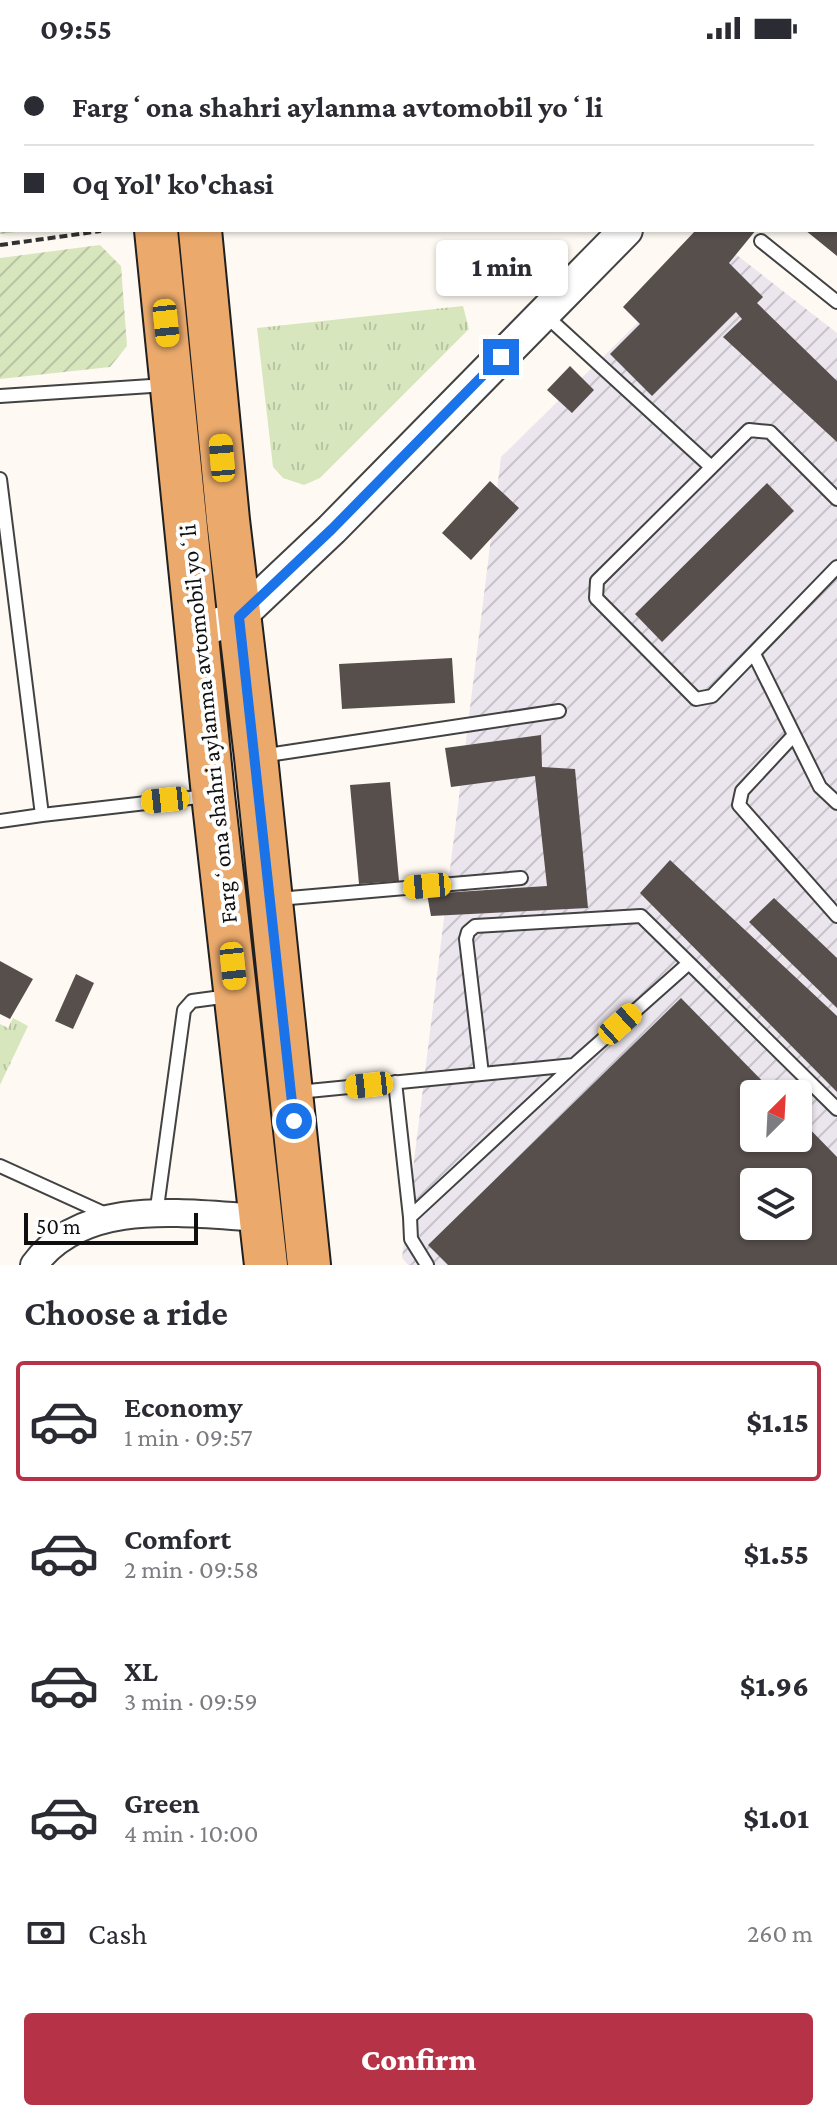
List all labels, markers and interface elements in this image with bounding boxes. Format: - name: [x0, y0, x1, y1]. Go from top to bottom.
- text: 09:55: [40, 12, 112, 45]
- text: Fargʻona shahri aylanma avtomobil yoʻli: [72, 90, 603, 123]
- text: Oq Yol' ko'chasi: [72, 167, 274, 200]
- callout: 1 min: [435, 241, 567, 297]
- text: 1 min: [472, 253, 532, 282]
- car: [152, 298, 180, 348]
- route end: [483, 339, 519, 375]
- car: [208, 433, 236, 483]
- street label: Fargʻona shahri aylanma avtomobil yoʻli: [173, 523, 242, 925]
- car: [140, 786, 190, 814]
- car: [402, 872, 452, 900]
- car: [219, 941, 247, 991]
- car: [594, 999, 646, 1049]
- car: [344, 1071, 394, 1099]
- north arrow: [740, 1080, 812, 1152]
- map controls: [740, 1080, 812, 1240]
- route start: [276, 1103, 312, 1139]
- button: layers: [740, 1168, 812, 1240]
- scale bar: [24, 1209, 198, 1245]
- text: 50 m: [36, 1214, 81, 1239]
- text: Choose a ride: [24, 1293, 228, 1333]
- icon: car: [28, 1385, 100, 1457]
- text: Economy: [124, 1390, 243, 1423]
- text: $1.15: [746, 1405, 809, 1438]
- text: 1 min · 09:57: [124, 1423, 253, 1452]
- icon: car: [28, 1517, 100, 1589]
- text: Comfort: [124, 1522, 231, 1555]
- text: $1.55: [743, 1537, 809, 1570]
- text: 2 min · 09:58: [124, 1555, 259, 1584]
- icon: car: [28, 1649, 100, 1721]
- text: XL: [124, 1654, 158, 1687]
- text: $1.96: [740, 1669, 809, 1702]
- text: 3 min · 09:59: [124, 1687, 258, 1716]
- icon: car: [28, 1781, 100, 1853]
- text: Green: [124, 1786, 200, 1819]
- text: $1.01: [743, 1801, 809, 1834]
- text: 4 min · 10:00: [124, 1819, 259, 1848]
- icon: cash: [24, 1911, 68, 1955]
- text: Cash: [88, 1917, 147, 1950]
- text: 260 m: [747, 1919, 813, 1948]
- button: Confirm: [24, 2013, 813, 2105]

